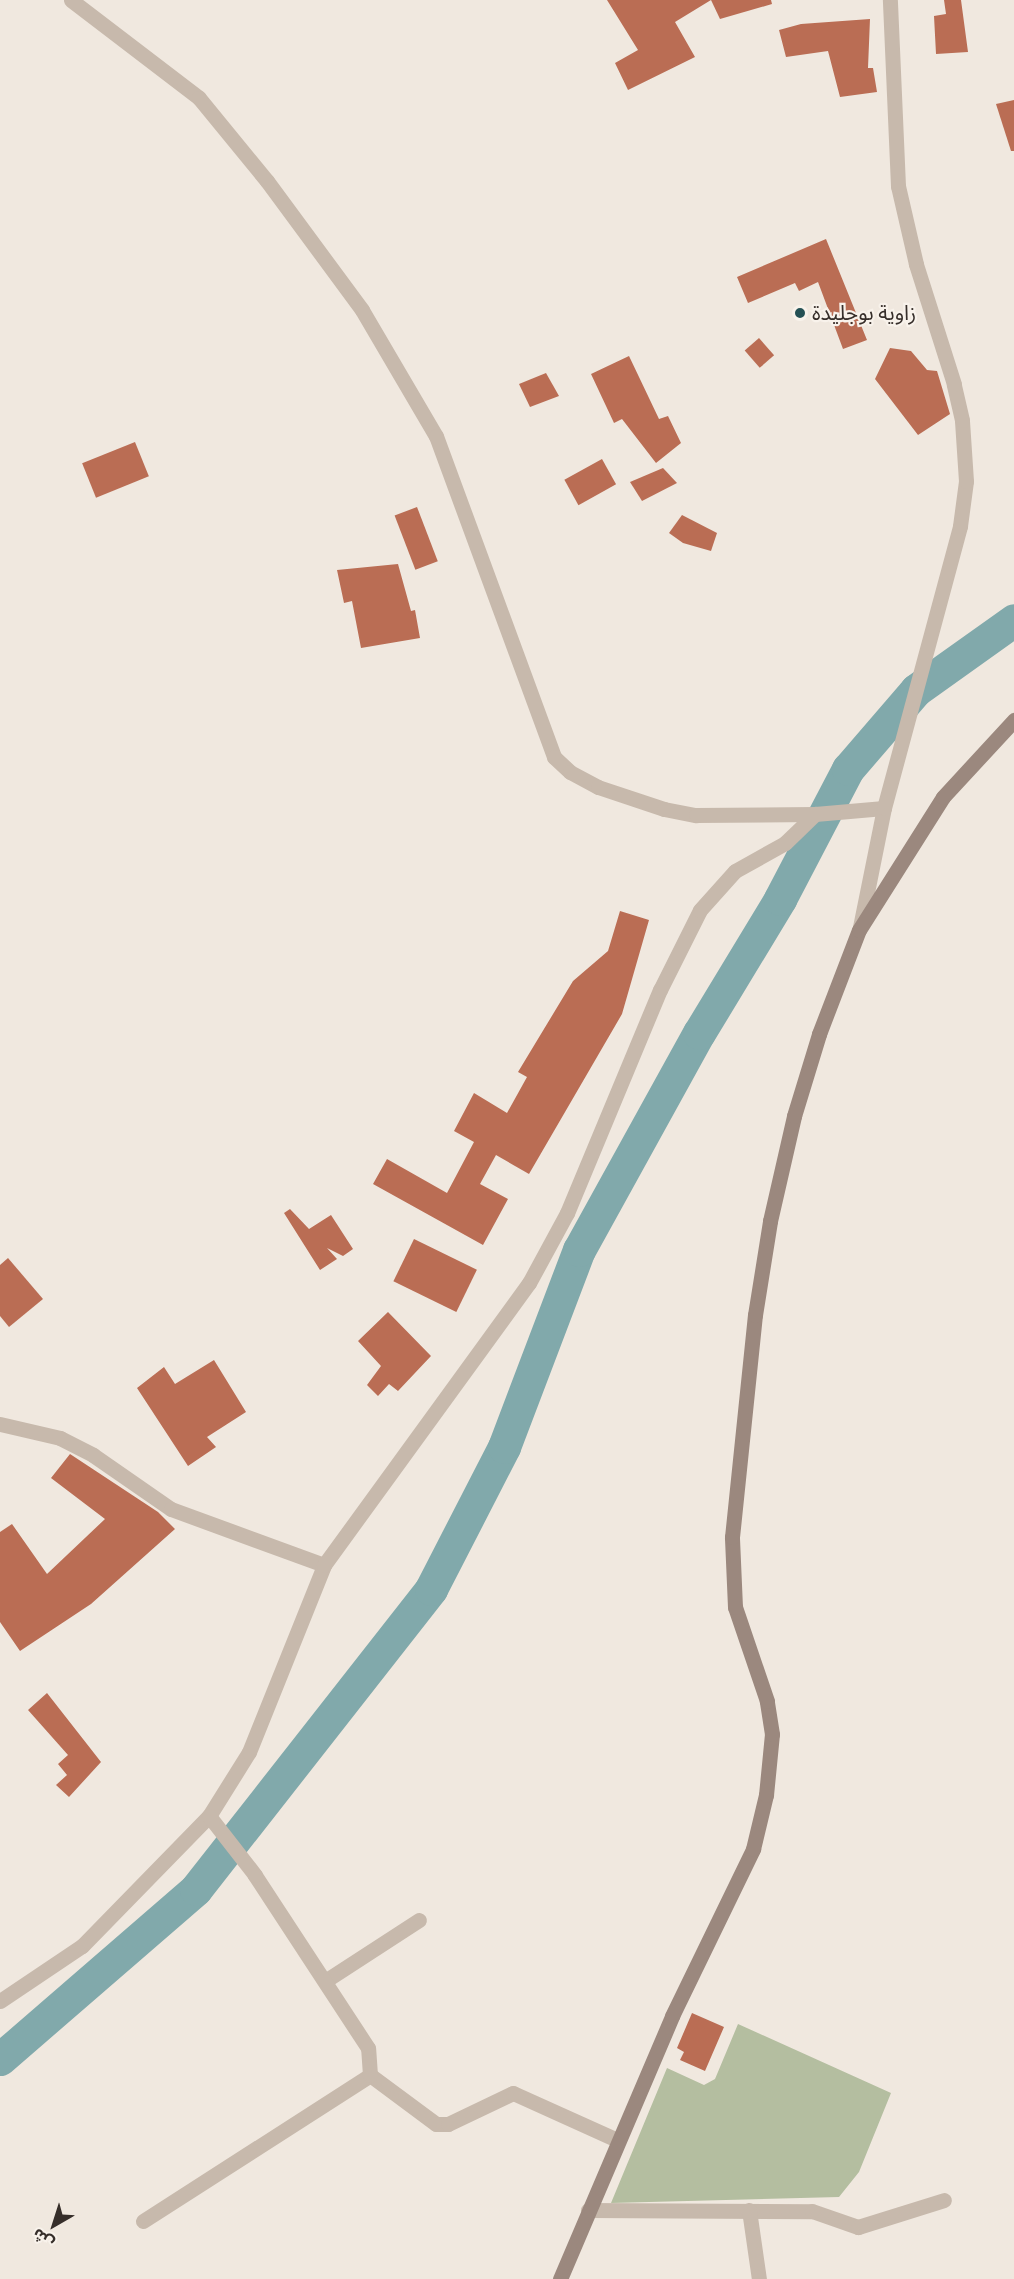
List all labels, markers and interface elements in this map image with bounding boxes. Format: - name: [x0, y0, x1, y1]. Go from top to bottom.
- place label: زاوية بوجليدة: [812, 300, 916, 326]
- marker: زاوية بوجليدة: [793, 306, 807, 320]
- north arrow: [24, 2195, 84, 2255]
- text: ش: [28, 2224, 57, 2254]

